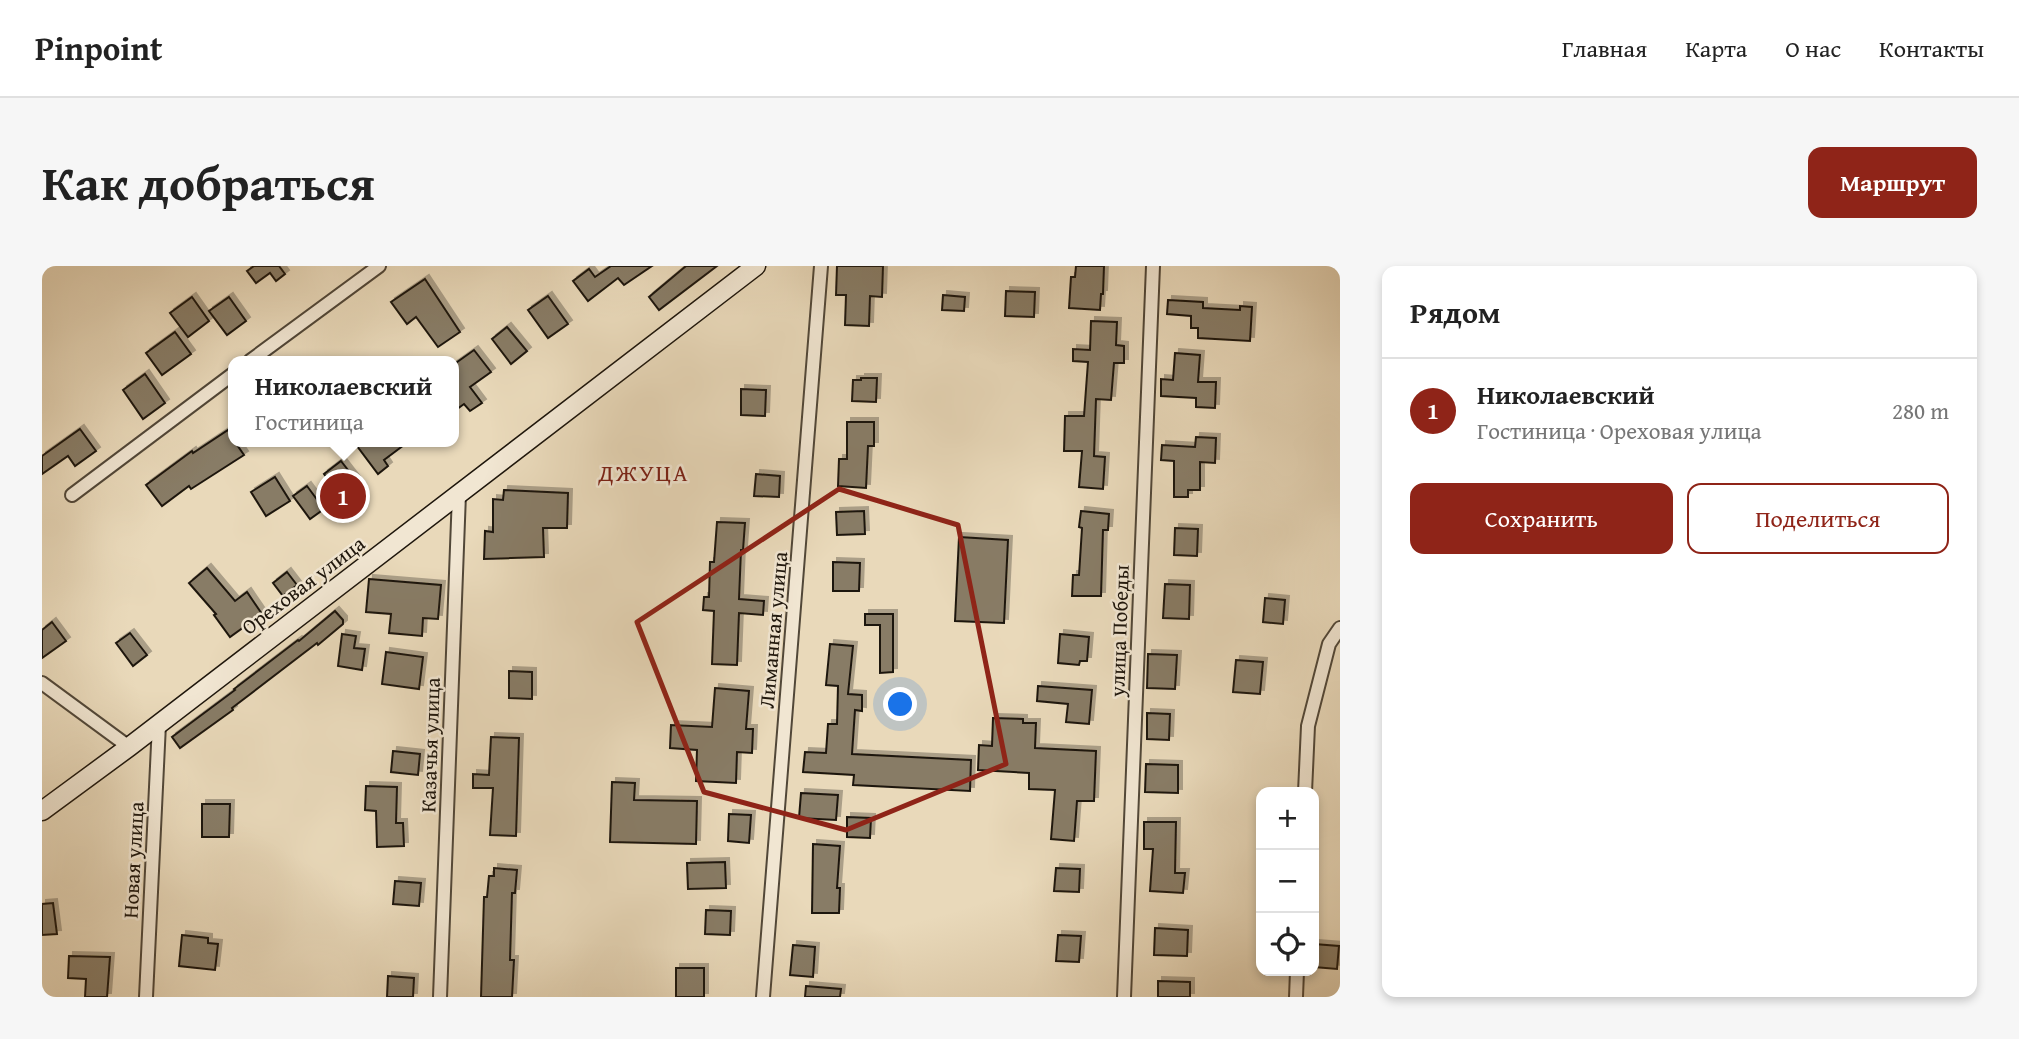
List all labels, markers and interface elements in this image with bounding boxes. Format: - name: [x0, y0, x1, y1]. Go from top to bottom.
- text: Pinpoint: [35, 24, 162, 72]
- text: Главная: [1562, 31, 1647, 66]
- text: Карта: [1685, 31, 1747, 66]
- text: О нас: [1785, 31, 1841, 66]
- text: Контакты: [1879, 31, 1984, 66]
- text: Как добраться: [42, 146, 375, 218]
- button: Маршрут: [1808, 147, 1977, 218]
- text: Рядом: [1410, 290, 1501, 334]
- popup: [228, 356, 459, 447]
- text: Николаевский: [255, 366, 432, 405]
- text: Николаевский: [1477, 375, 1655, 414]
- text: 1: [1427, 394, 1439, 427]
- text: 280 m: [1892, 394, 1949, 427]
- text: Гостиница: [255, 405, 364, 438]
- text: Гостиница · Ореховая улица: [1477, 414, 1761, 447]
- district label: ДЖУЦА: [597, 455, 690, 490]
- pin: 1: [320, 470, 366, 522]
- button: Сохранить: [1410, 483, 1673, 554]
- button: Поделиться: [1687, 483, 1949, 554]
- street label: Ореховая улица: [235, 528, 371, 642]
- street label: Лиманная улица: [751, 550, 795, 710]
- street label: улица Победы: [1101, 564, 1137, 699]
- street label: Казачья улица: [412, 677, 448, 813]
- your location: [883, 687, 917, 721]
- map controls: [1256, 787, 1319, 976]
- button: +: [1256, 787, 1319, 850]
- street label: Новая улица: [114, 801, 152, 919]
- button: −: [1256, 850, 1319, 913]
- button: locate: [1256, 913, 1319, 976]

